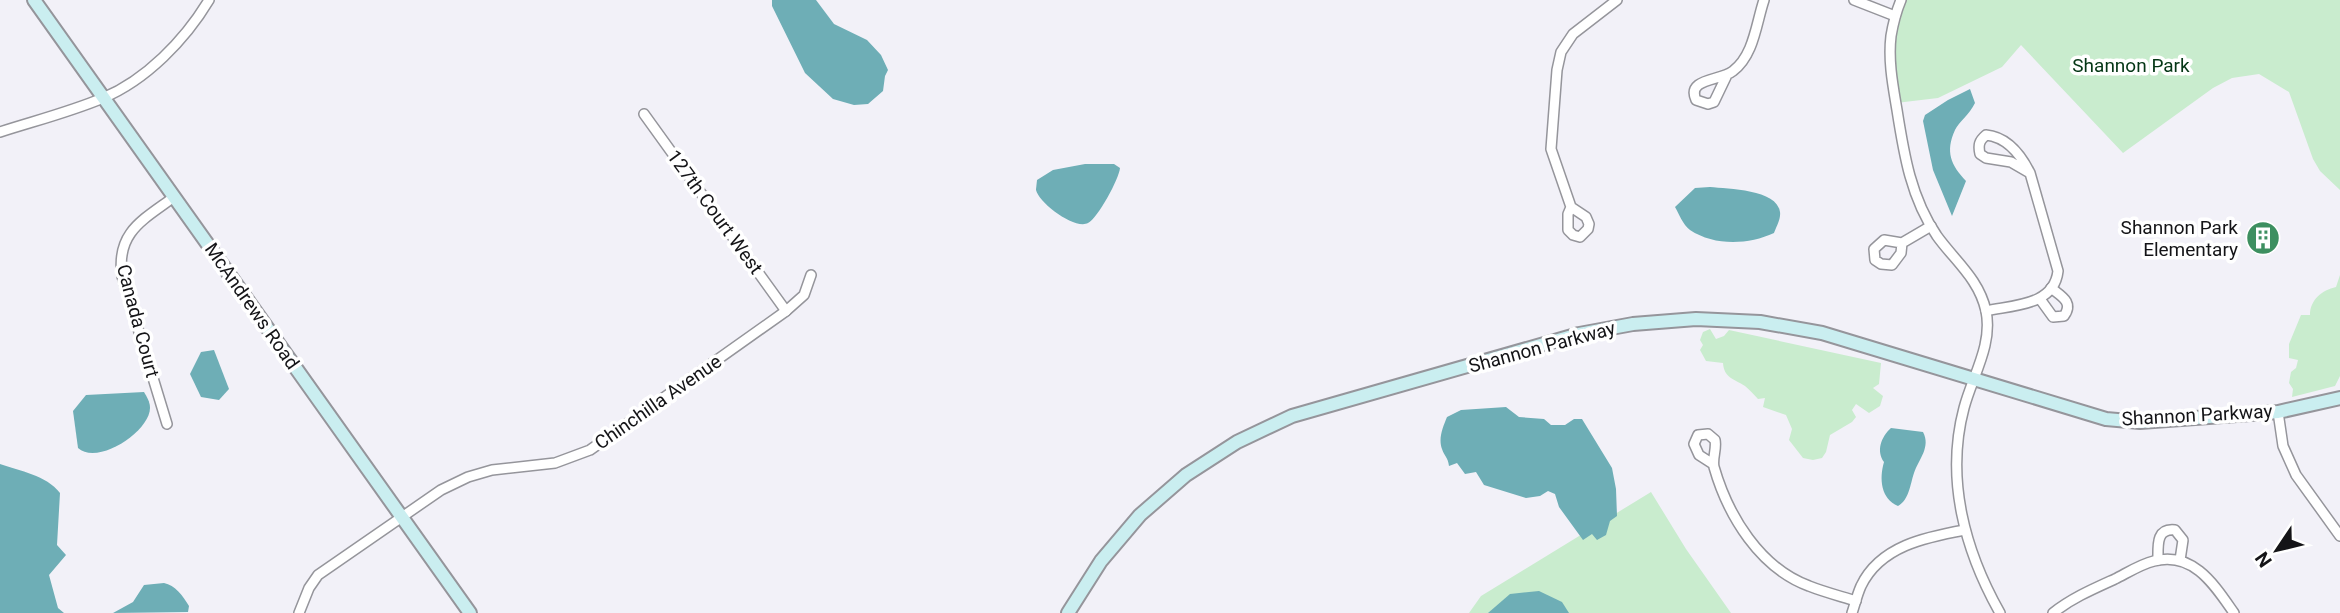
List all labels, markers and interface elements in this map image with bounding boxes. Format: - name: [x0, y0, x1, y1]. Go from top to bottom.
- park label: Shannon Park: [2072, 54, 2190, 77]
- street label: 127th Court West: [662, 146, 768, 278]
- place label: Shannon Park Elementary: [2121, 216, 2238, 261]
- building icon: Shannon Park Elementary: [2244, 219, 2282, 257]
- street label: McAndrews Road: [200, 238, 304, 374]
- street label: Canada Court: [112, 262, 164, 380]
- street label: Shannon Parkway: [1466, 316, 1618, 378]
- street label: Chinchilla Avenue: [590, 350, 726, 454]
- street label: Shannon Parkway: [2121, 400, 2273, 430]
- north arrow: [2242, 515, 2312, 585]
- text: N: [2250, 547, 2277, 572]

